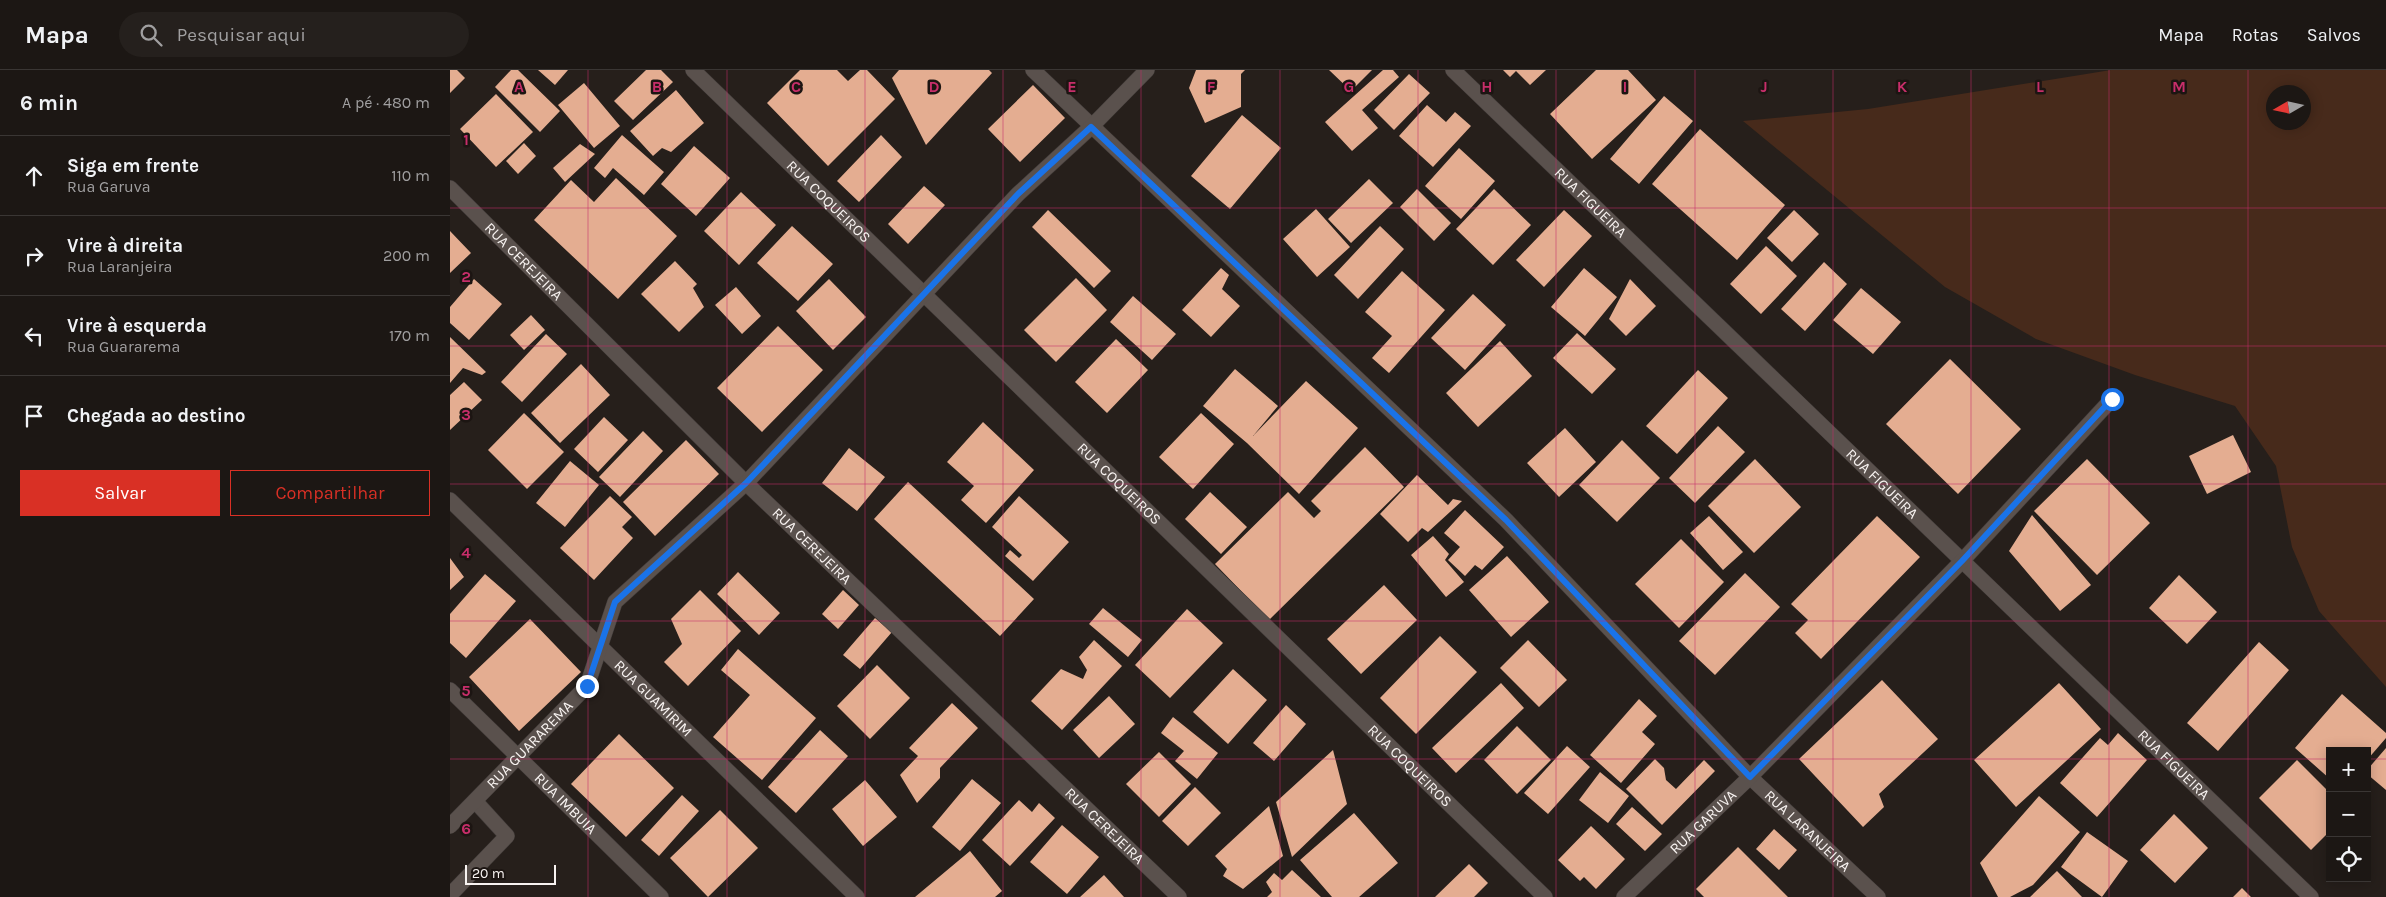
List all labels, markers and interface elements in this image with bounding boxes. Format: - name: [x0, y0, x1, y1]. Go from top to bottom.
- search box: [119, 12, 469, 57]
- text: Mapa: [25, 21, 89, 49]
- icon: search: [137, 21, 165, 49]
- text: Pesquisar aqui: [177, 24, 306, 46]
- text: Mapa: [2158, 24, 2204, 46]
- text: Rotas: [2232, 24, 2279, 46]
- text: Salvos: [2307, 24, 2361, 46]
- text: A: [514, 77, 524, 96]
- text: B: [652, 77, 662, 96]
- text: C: [791, 77, 801, 96]
- text: D: [929, 77, 940, 96]
- text: E: [1067, 77, 1077, 96]
- text: F: [1207, 77, 1216, 96]
- text: G: [1344, 77, 1354, 96]
- text: H: [1481, 77, 1493, 96]
- text: I: [1623, 77, 1627, 96]
- text: J: [1760, 77, 1768, 96]
- text: K: [1897, 77, 1908, 96]
- text: L: [2036, 77, 2044, 96]
- text: M: [2172, 77, 2186, 96]
- north arrow: [2266, 85, 2311, 130]
- text: 6 min: [20, 91, 78, 115]
- text: A pé · 480 m: [342, 93, 430, 112]
- text: 1: [463, 130, 469, 149]
- text: Siga em frente: [67, 155, 199, 177]
- street label: RUA COQUEIROS: [783, 157, 874, 246]
- icon: ahead: [20, 162, 48, 190]
- street label: RUA FIGUEIRA: [1551, 164, 1631, 242]
- text: 110 m: [391, 166, 430, 185]
- text: Rua Garuva: [67, 177, 151, 196]
- street label: RUA CEREJEIRA: [481, 219, 567, 304]
- text: Vire à direita: [67, 235, 183, 257]
- icon: right: [20, 242, 48, 270]
- text: 200 m: [383, 246, 430, 265]
- text: Rua Laranjeira: [67, 257, 172, 276]
- text: 2: [461, 267, 471, 286]
- text: Vire à esquerda: [67, 315, 207, 337]
- icon: left: [20, 322, 48, 350]
- text: 170 m: [389, 326, 430, 345]
- text: Rua Guararema: [67, 337, 180, 356]
- route start: [2101, 388, 2124, 411]
- icon: arrive: [20, 402, 48, 430]
- text: Chegada ao destino: [67, 405, 245, 427]
- text: 3: [461, 405, 471, 424]
- street label: RUA COQUEIROS: [1073, 439, 1165, 529]
- street label: RUA FIGUEIRA: [1842, 445, 1922, 523]
- button: Salvar: [20, 470, 220, 516]
- button: Compartilhar: [230, 470, 430, 516]
- street label: RUA CEREJEIRA: [768, 504, 856, 588]
- text: 4: [461, 543, 471, 562]
- street label: RUA GUAMIRIM: [610, 656, 696, 740]
- route end: [576, 675, 599, 698]
- text: 5: [461, 681, 471, 700]
- street label: RUA GUARAREMA: [483, 696, 577, 792]
- street label: RUA COQUEIROS: [1364, 721, 1456, 811]
- street label: RUA FIGUEIRA: [2134, 726, 2214, 804]
- map controls: [2326, 747, 2371, 882]
- button: +: [2326, 747, 2371, 792]
- street label: RUA IMBUIA: [531, 769, 601, 838]
- street label: RUA CEREJEIRA: [1061, 784, 1148, 868]
- street label: RUA GARUVA: [1666, 786, 1740, 858]
- street label: RUA LARANJEIRA: [1761, 786, 1855, 876]
- button: −: [2326, 792, 2371, 837]
- text: 6: [461, 819, 471, 838]
- button: locate: [2326, 837, 2371, 882]
- scale bar: [465, 862, 556, 885]
- text: 20 m: [472, 865, 505, 882]

